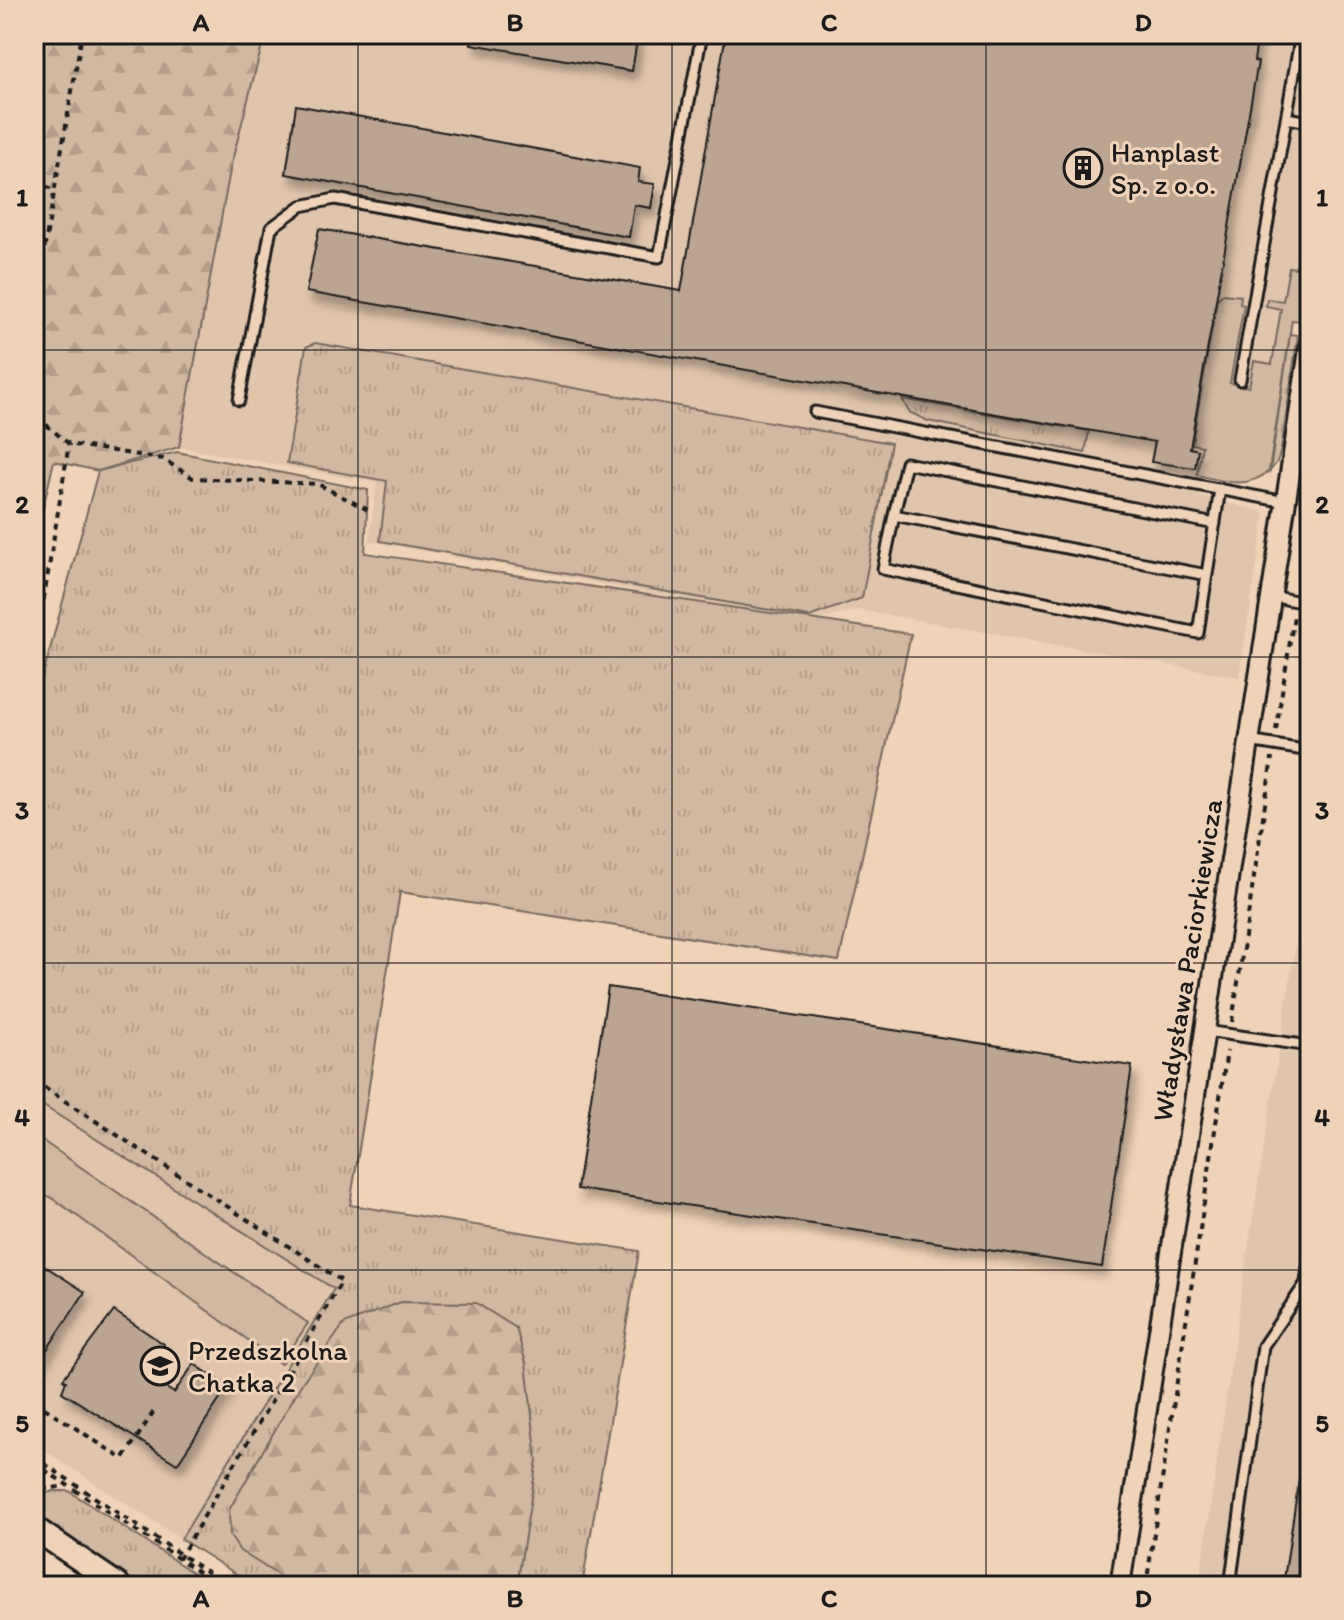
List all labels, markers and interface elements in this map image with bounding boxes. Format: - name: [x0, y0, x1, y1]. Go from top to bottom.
- text: A: [192, 6, 210, 38]
- text: B: [507, 6, 524, 38]
- text: C: [821, 6, 838, 38]
- text: D: [1134, 6, 1152, 38]
- place label: Hanplast Sp. z o.o.: [1111, 135, 1219, 201]
- building icon: Hanplast Sp. z o.o.: [1062, 147, 1104, 189]
- text: 1: [16, 181, 28, 213]
- text: 1: [1316, 181, 1328, 213]
- text: 2: [15, 488, 29, 520]
- text: 2: [1315, 488, 1329, 520]
- text: 3: [15, 794, 29, 826]
- text: 3: [1315, 794, 1329, 826]
- street label: Władysława Paciorkiewicza: [1145, 796, 1229, 1124]
- text: 4: [14, 1101, 30, 1133]
- text: 4: [1314, 1101, 1330, 1133]
- place label: Przedszkolna Chatka 2: [188, 1333, 348, 1399]
- school or university icon: Przedszkolna Chatka 2: [139, 1345, 181, 1387]
- text: 5: [15, 1407, 29, 1439]
- text: 5: [1315, 1407, 1329, 1439]
- text: A: [192, 1582, 210, 1614]
- text: B: [507, 1582, 524, 1614]
- text: C: [821, 1582, 838, 1614]
- text: D: [1134, 1582, 1152, 1614]

